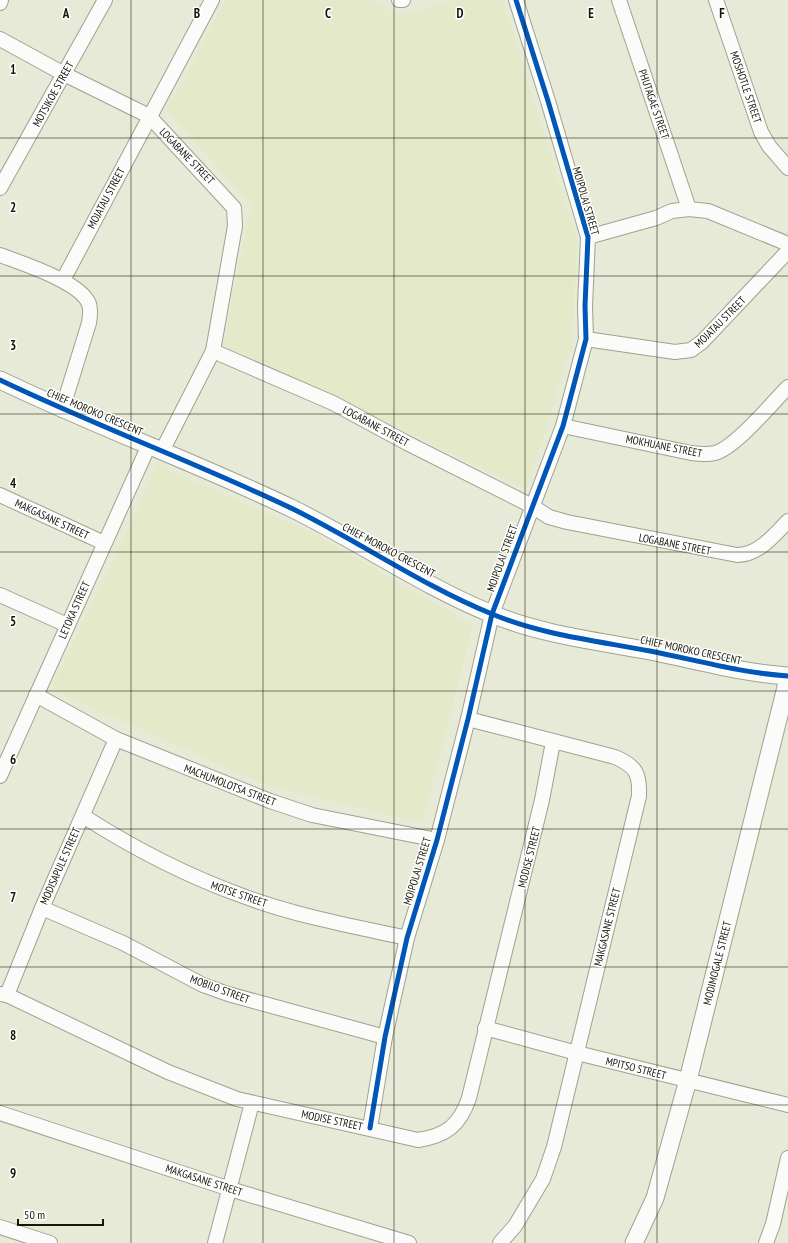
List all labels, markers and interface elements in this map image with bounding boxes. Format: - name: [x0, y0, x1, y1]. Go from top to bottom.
- text: A: [62, 5, 70, 22]
- text: B: [194, 5, 200, 22]
- text: C: [325, 5, 331, 22]
- text: D: [457, 5, 464, 22]
- text: E: [588, 5, 594, 22]
- text: F: [719, 5, 725, 22]
- street label: MOSHOTLE STREET: [727, 49, 765, 125]
- street label: MOTSIKOE STREET: [29, 59, 77, 129]
- text: 1: [10, 61, 16, 78]
- street label: PHUTAGAE STREET: [636, 67, 672, 141]
- street label: LOGABANE STREET: [157, 125, 218, 187]
- street label: MOJATAU STREET: [84, 165, 128, 231]
- street label: MOIPOLAI STREET: [570, 165, 602, 237]
- text: 2: [10, 199, 16, 216]
- street label: MOJATAU STREET: [691, 293, 749, 351]
- text: 3: [10, 337, 16, 354]
- street label: CHIEF MOROKO CRESCENT: [45, 385, 145, 439]
- street label: LOGABANE STREET: [340, 403, 412, 449]
- street label: MOKHUANE STREET: [625, 432, 703, 460]
- text: 4: [10, 475, 17, 492]
- street label: MAKGASANE STREET: [13, 496, 91, 542]
- street label: CHIEF MOROKO CRESCENT: [340, 520, 438, 580]
- street label: MOIPOLAI STREET: [483, 522, 521, 594]
- street label: LOGABANE STREET: [638, 530, 712, 558]
- street label: LETOKA STREET: [55, 579, 93, 641]
- text: 5: [10, 613, 16, 630]
- street label: CHIEF MOROKO CRESCENT: [639, 632, 743, 668]
- text: 6: [10, 751, 16, 768]
- street label: MACHUMOLOTSA STREET: [182, 761, 278, 809]
- street label: MODISAPULE STREET: [37, 825, 83, 907]
- street label: MODISE STREET: [515, 825, 543, 889]
- street label: MOIPOLAI STREET: [400, 835, 434, 907]
- street label: MOTSE STREET: [209, 878, 269, 910]
- street label: MAKGASANE STREET: [591, 886, 624, 968]
- text: 7: [10, 889, 16, 906]
- street label: MODIMOGALE STREET: [700, 920, 734, 1006]
- street label: MOBILO STREET: [188, 972, 252, 1006]
- text: 8: [10, 1027, 16, 1044]
- street label: MPITSO STREET: [604, 1054, 668, 1082]
- street label: MODISE STREET: [300, 1107, 364, 1133]
- street label: MAKGASANE STREET: [164, 1161, 244, 1199]
- text: 9: [10, 1165, 16, 1182]
- scale bar: [18, 1201, 103, 1227]
- text: 50 m: [24, 1207, 45, 1222]

